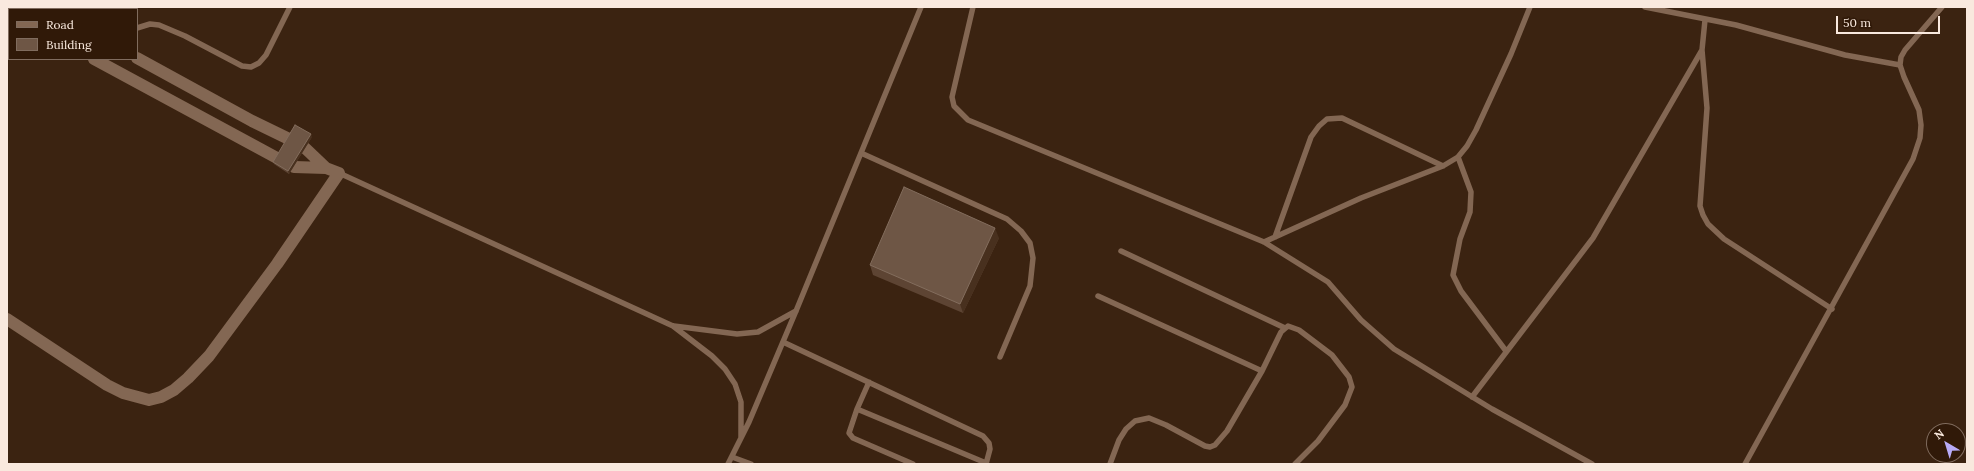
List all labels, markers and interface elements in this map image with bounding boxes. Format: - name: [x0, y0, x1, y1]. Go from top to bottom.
- legend: [8, 8, 138, 60]
- scale bar: [1838, 8, 1942, 34]
- text: 50 m: [1843, 15, 1871, 30]
- text: Road: [46, 17, 74, 32]
- text: Building: [46, 37, 92, 52]
- north arrow: [1926, 423, 1966, 463]
- text: N: [1932, 426, 1947, 442]

